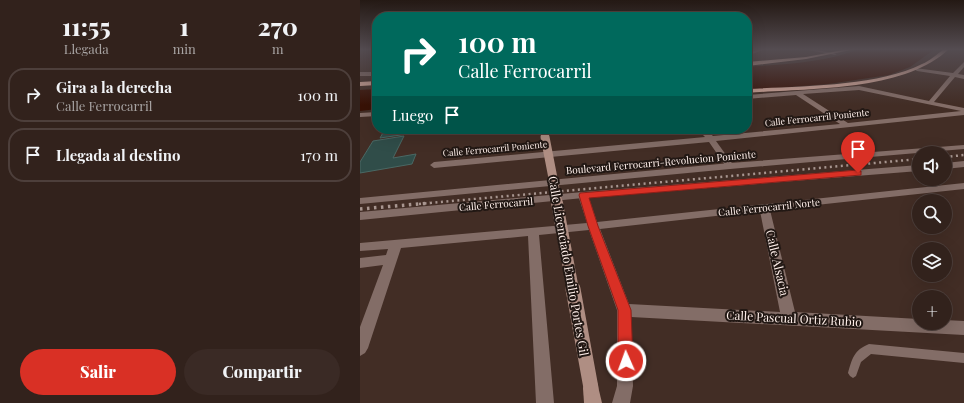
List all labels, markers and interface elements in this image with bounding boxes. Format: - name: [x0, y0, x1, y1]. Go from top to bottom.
- text: 11:55: [62, 10, 111, 42]
- text: 1: [180, 10, 189, 42]
- text: 270: [258, 10, 298, 42]
- text: 100 m: [458, 23, 537, 60]
- icon: right: [392, 28, 444, 80]
- text: Llegada: [64, 40, 109, 57]
- text: min: [173, 40, 196, 57]
- text: m: [272, 40, 284, 57]
- text: Calle Ferrocarril: [458, 59, 592, 83]
- text: Gira a la derecha: [56, 77, 172, 97]
- icon: right: [22, 84, 44, 106]
- text: 100 m: [297, 85, 338, 105]
- text: Calle Ferrocarril: [56, 97, 153, 114]
- icon: arrive: [441, 104, 463, 126]
- text: Luego: [392, 105, 433, 125]
- street label: Calle Ferrocarril Poniente: [764, 106, 870, 128]
- pin: [841, 132, 875, 173]
- street label: Calle Ferrocarril Poniente: [442, 137, 548, 159]
- icon: arrive: [847, 138, 869, 160]
- icon: arrive: [22, 144, 44, 166]
- text: Llegada al destino: [56, 145, 180, 165]
- text: 170 m: [300, 145, 338, 165]
- map controls: [912, 146, 952, 330]
- button: sound: [912, 146, 952, 186]
- street label: Boulevard Ferrocarri-Revolucion Poniente: [565, 147, 757, 177]
- street label: Calle Licenciado Emilio Portes Gil: [545, 175, 593, 358]
- street label: Calle Ferrocarril: [458, 194, 534, 214]
- button: search: [912, 194, 952, 234]
- street label: Calle Ferrocarril Norte: [717, 195, 821, 219]
- street label: Calle Alsacia: [763, 228, 793, 297]
- button: layers: [912, 242, 952, 282]
- button: +: [912, 290, 952, 330]
- street label: Calle Pascual Ortiz Rubio: [726, 306, 863, 330]
- position arrow: [605, 340, 647, 382]
- button: Salir: [20, 349, 176, 395]
- button: Compartir: [184, 349, 340, 395]

